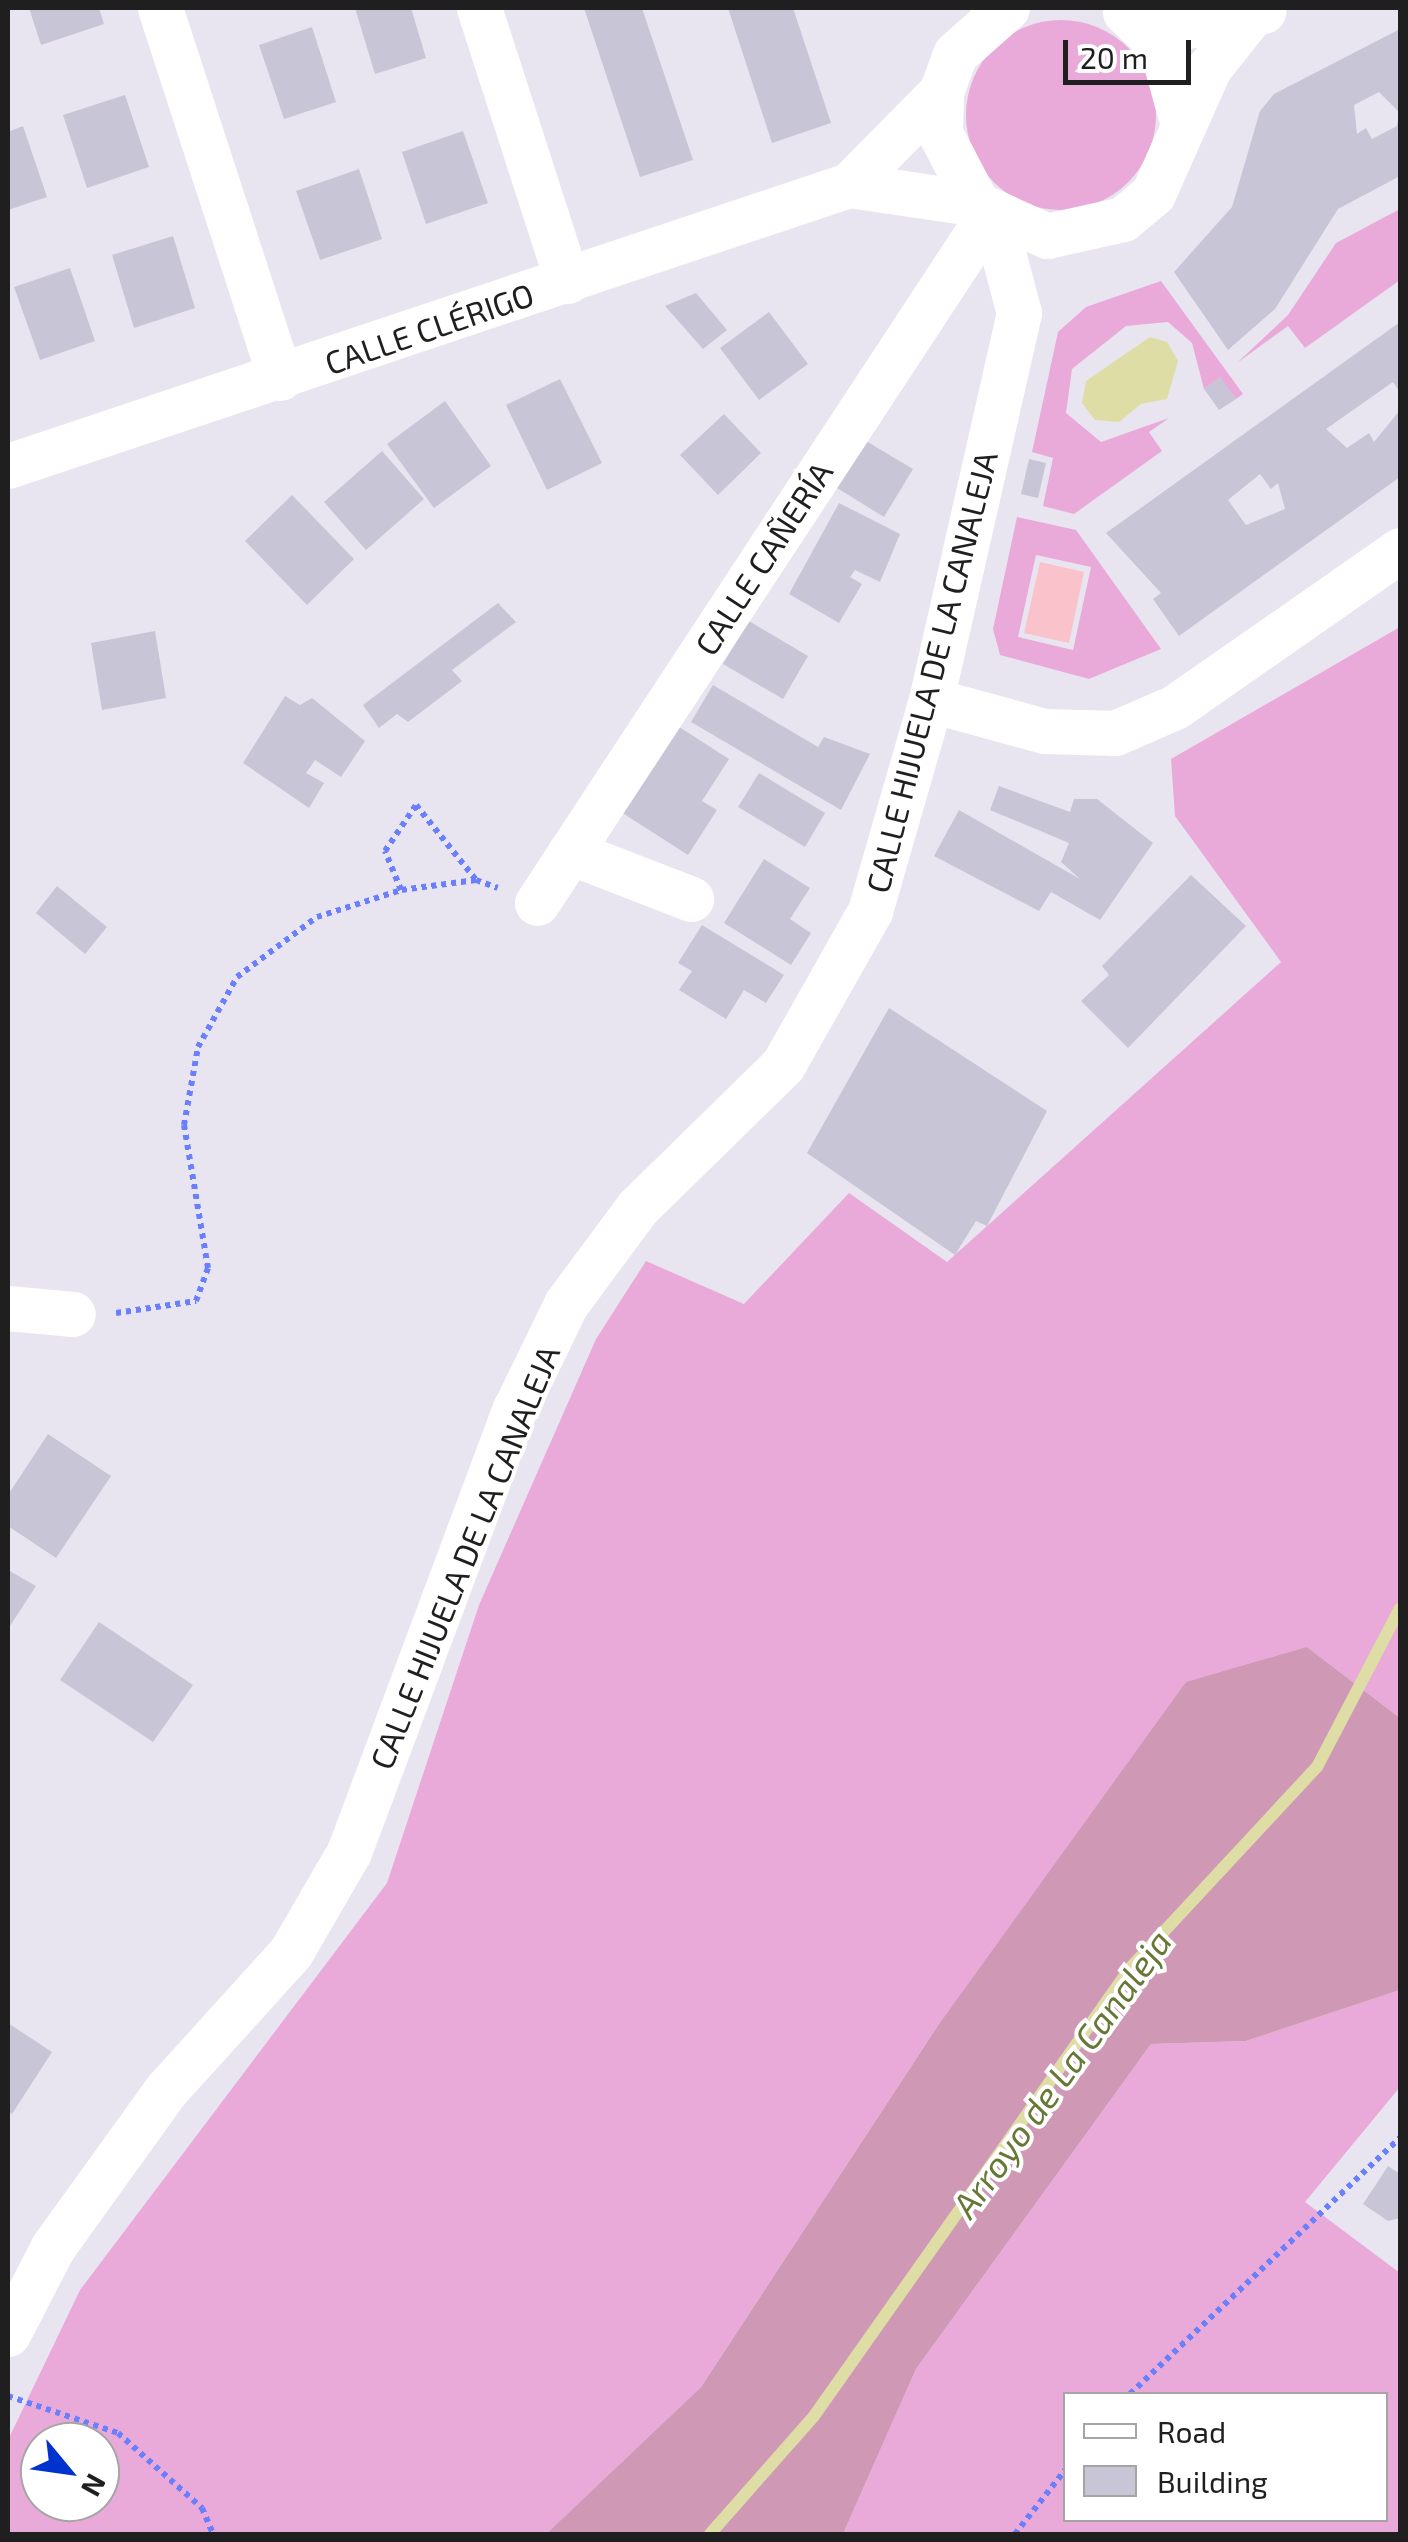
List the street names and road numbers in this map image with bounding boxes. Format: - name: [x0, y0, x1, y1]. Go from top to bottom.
- street label: CALLE CLÉRIGO: [320, 274, 538, 382]
- street label: CALLE HIJUELA DE LA CANALEJA: [857, 447, 1005, 897]
- street label: CALLE CAÑERÍA: [686, 454, 840, 662]
- street label: CALLE HIJUELA DE LA CANALEJA: [361, 1339, 567, 1775]

